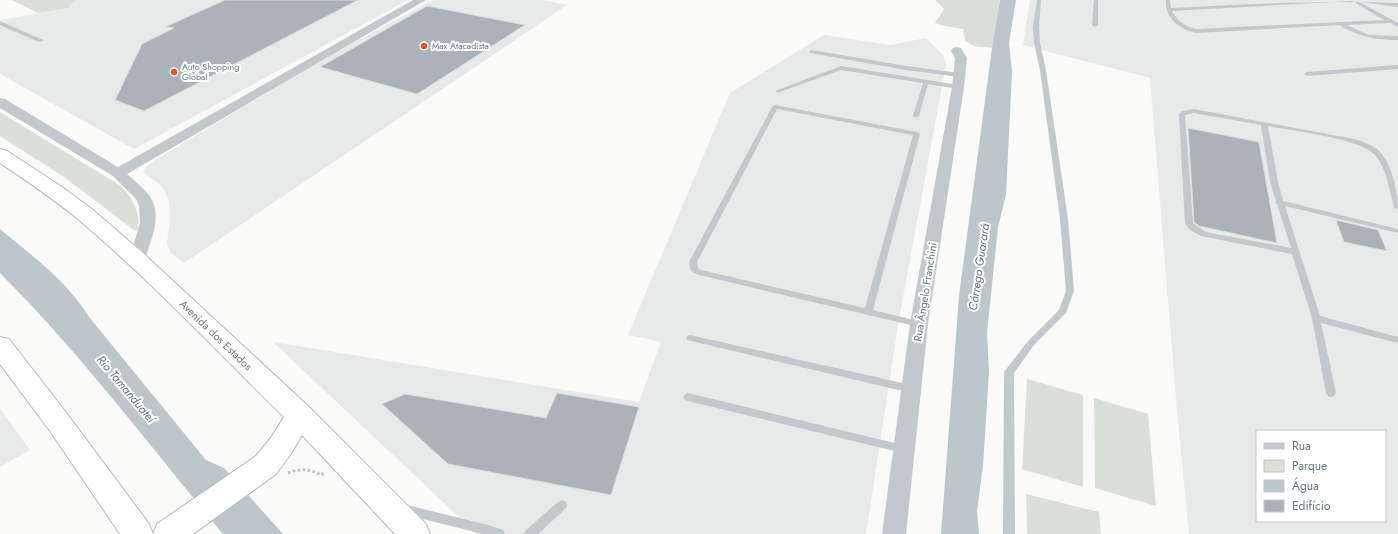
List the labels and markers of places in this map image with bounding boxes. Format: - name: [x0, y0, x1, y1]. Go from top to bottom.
- place label: Max Atacadista: [432, 39, 489, 52]
- marker: Max Atacadista: [419, 41, 429, 51]
- place label: Auto Shopping Global: [182, 60, 239, 83]
- marker: Auto Shopping Global: [169, 67, 179, 77]

